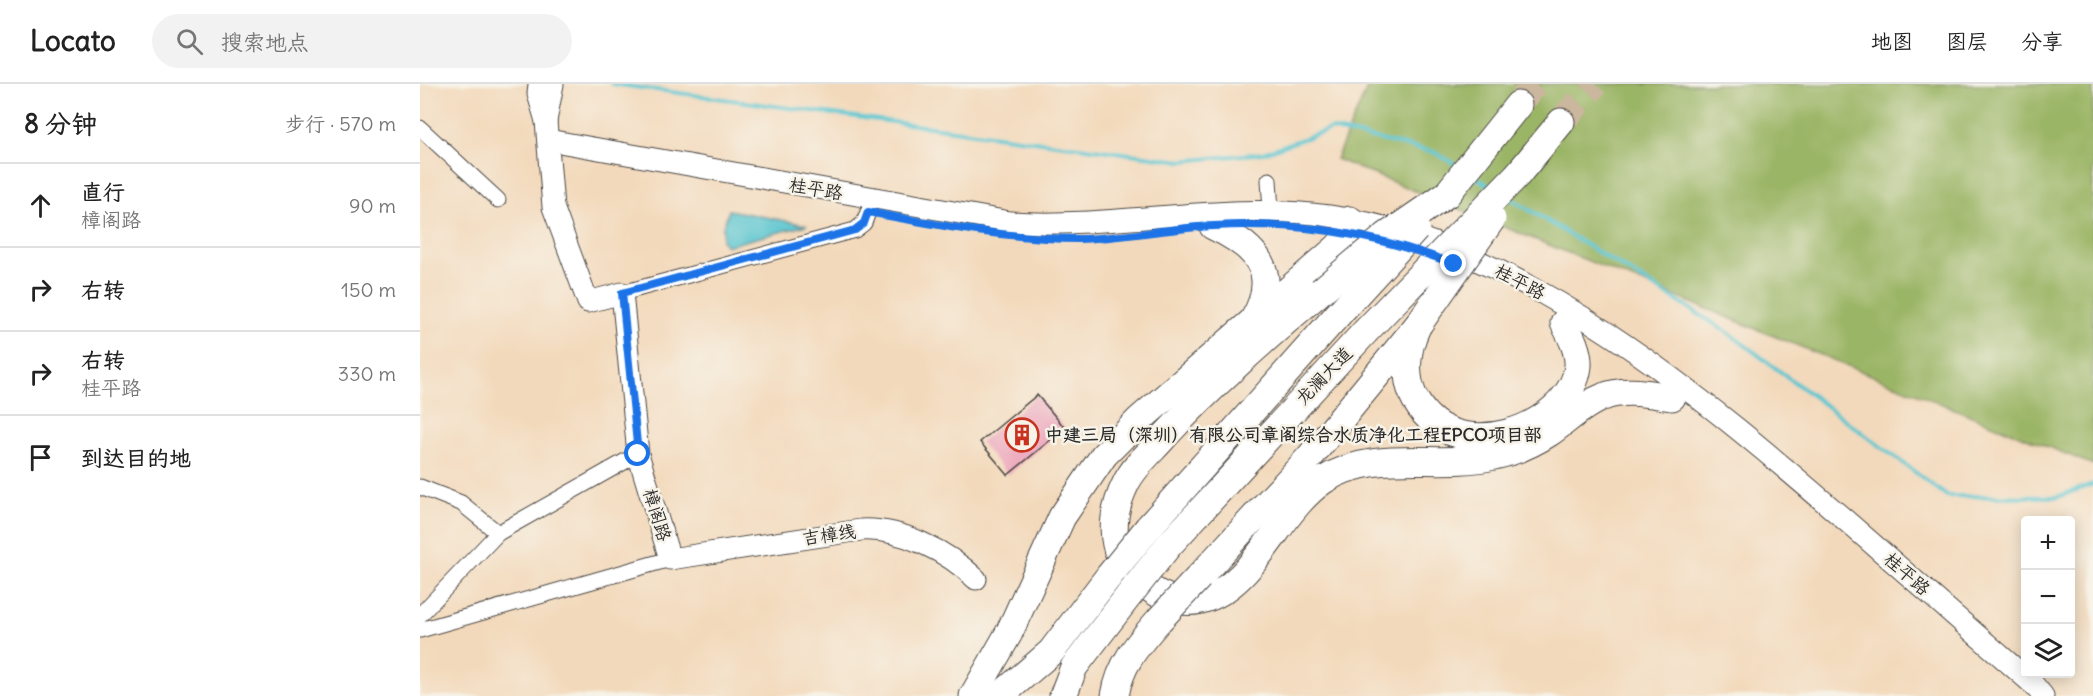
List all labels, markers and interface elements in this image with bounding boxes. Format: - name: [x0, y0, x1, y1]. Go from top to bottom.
- search box: [152, 14, 572, 68]
- text: Locato: [30, 23, 116, 59]
- icon: search: [173, 25, 206, 58]
- text: 搜索地点: [221, 28, 309, 56]
- text: 地图: [1871, 28, 1913, 55]
- text: 图层: [1946, 28, 1988, 55]
- text: 分享: [2021, 28, 2063, 55]
- text: 8 分钟: [24, 107, 97, 140]
- text: 步行 · 570 m: [285, 111, 396, 136]
- street label: 桂平路: [788, 172, 845, 205]
- text: 直行: [81, 178, 125, 206]
- icon: ahead: [24, 189, 57, 222]
- text: 90 m: [349, 193, 396, 218]
- text: 樟阁路: [81, 207, 141, 232]
- route end: [1440, 250, 1466, 276]
- street label: 桂平路: [1491, 259, 1549, 304]
- icon: right: [24, 273, 57, 306]
- text: 右转: [81, 276, 125, 304]
- text: 150 m: [341, 277, 396, 302]
- street label: 龙澜大道: [1290, 342, 1357, 410]
- text: 右转: [81, 346, 125, 374]
- icon: right: [24, 357, 57, 390]
- text: 330 m: [338, 361, 396, 386]
- text: 桂平路: [81, 375, 141, 400]
- building icon: 中建三局（深圳）有限公司章阁综合水质净化工程EPCO项目部: [1004, 417, 1040, 453]
- place label: 中建三局（深圳）有限公司章阁综合水质净化工程EPCO项目部: [1045, 423, 1542, 446]
- route start: [624, 440, 650, 466]
- icon: arrive: [24, 441, 57, 474]
- text: 到达目的地: [81, 444, 191, 472]
- street label: 樟阁路: [639, 486, 676, 544]
- map controls: [2021, 516, 2075, 678]
- button: +: [2021, 516, 2075, 570]
- street label: 吉樟线: [801, 519, 857, 550]
- street label: 桂平路: [1879, 547, 1935, 600]
- button: −: [2021, 570, 2075, 624]
- button: layers: [2021, 624, 2075, 678]

